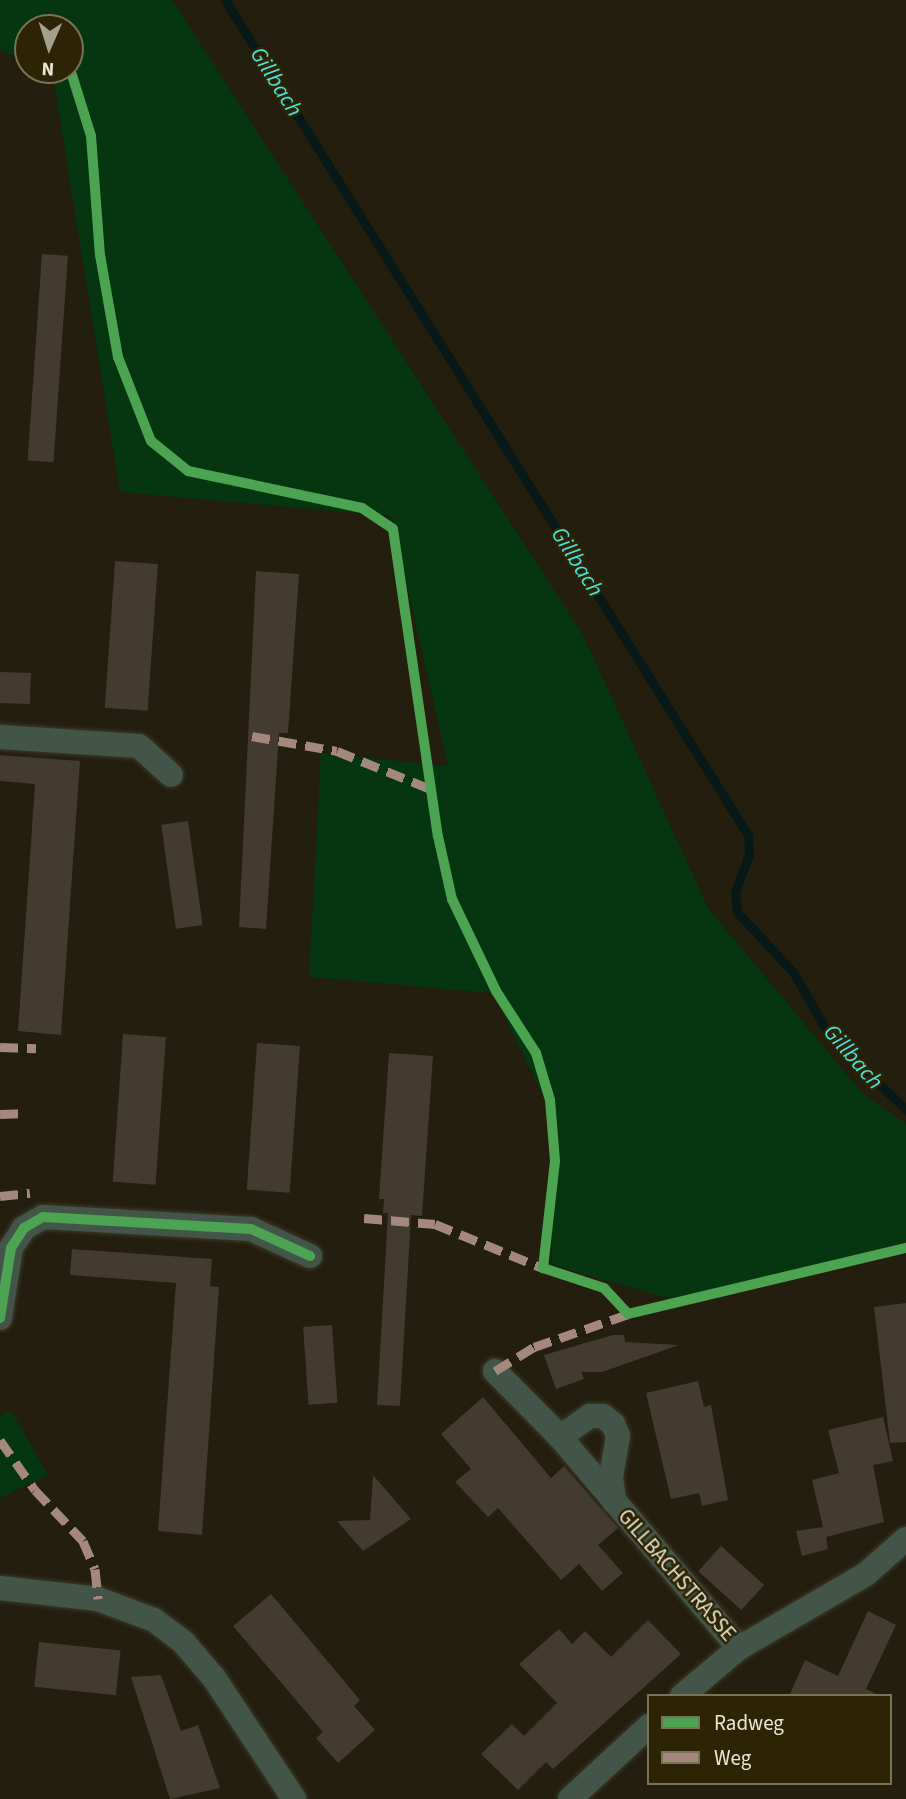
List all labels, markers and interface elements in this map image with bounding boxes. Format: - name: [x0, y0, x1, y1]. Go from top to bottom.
- north arrow: [14, 14, 84, 84]
- water label: Gillbach: [244, 42, 308, 122]
- text: N: [41, 55, 55, 82]
- water label: Gillbach: [545, 522, 609, 602]
- water label: Gillbach: [817, 1019, 889, 1095]
- street label: GILLBACHSTRASSE: [613, 1504, 741, 1646]
- legend: [647, 1694, 892, 1785]
- text: Radweg: [714, 1708, 784, 1738]
- text: Weg: [714, 1743, 751, 1773]

